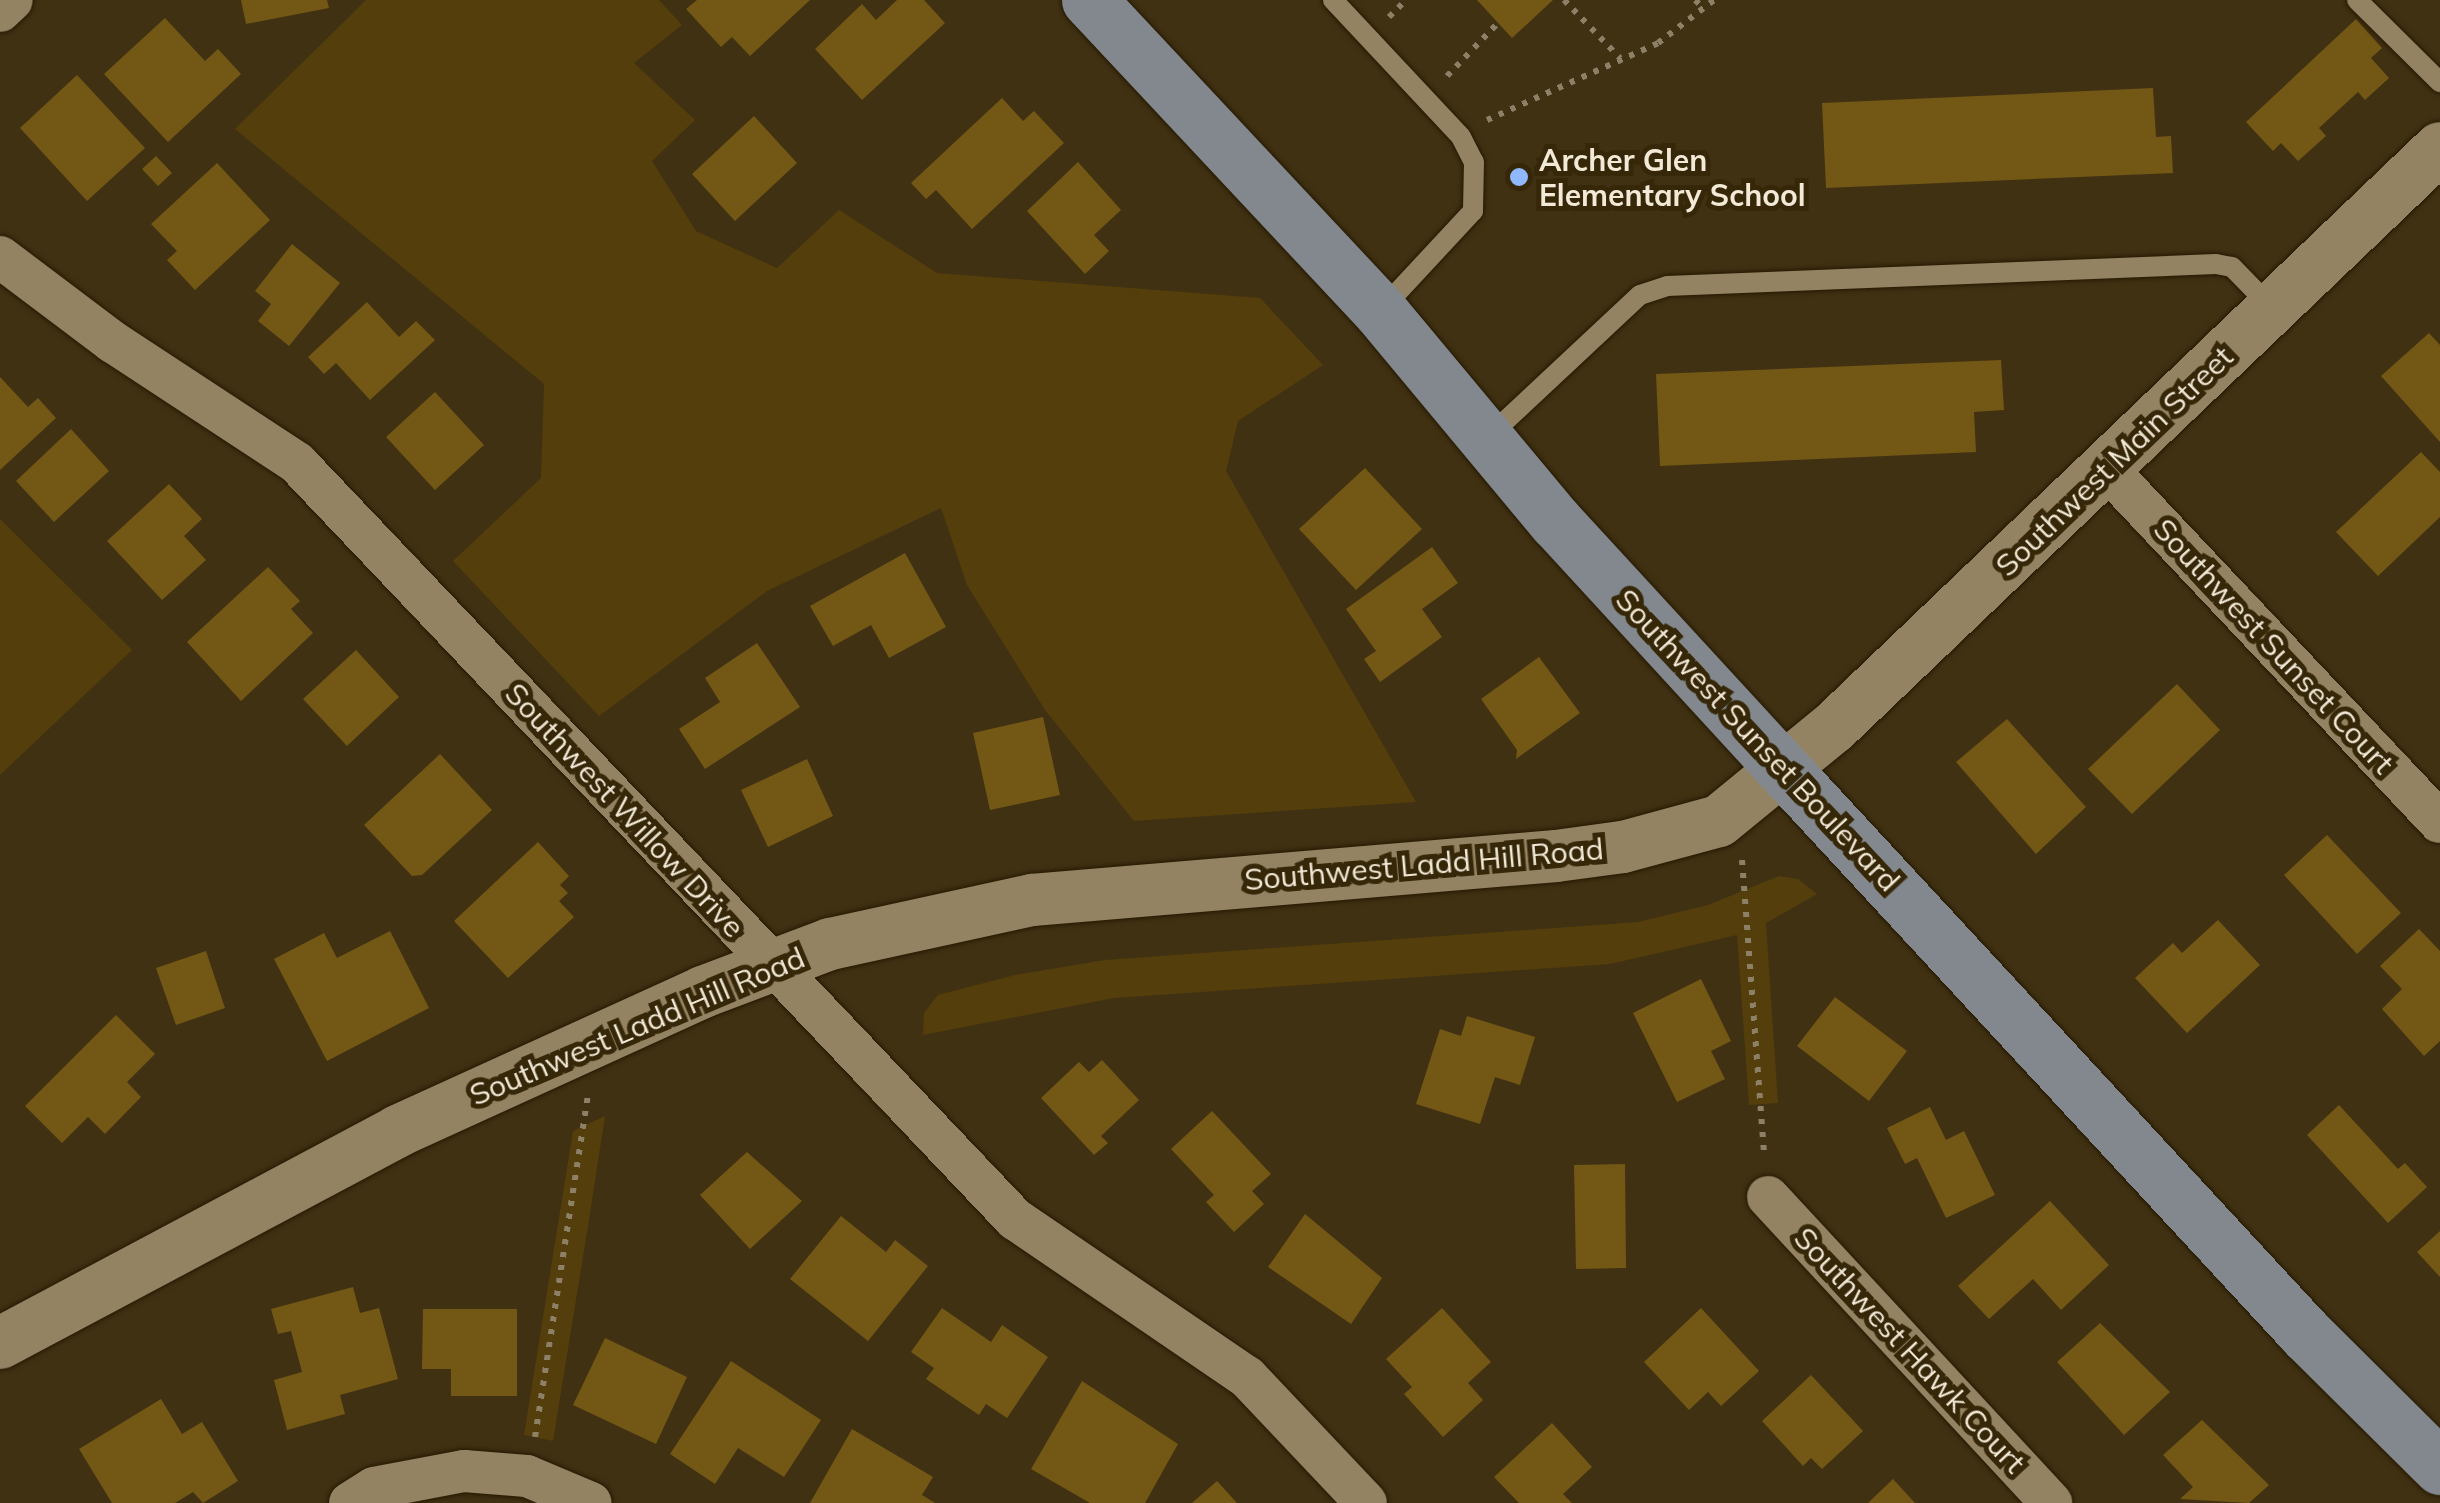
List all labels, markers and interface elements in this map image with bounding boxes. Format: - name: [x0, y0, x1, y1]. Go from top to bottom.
- place label: Archer Glen Elementary School: [1539, 142, 1806, 212]
- marker: Archer Glen Elementary School: [1508, 166, 1530, 188]
- street label: Southwest Main Street: [1988, 338, 2240, 584]
- street label: Southwest Sunset Court: [2146, 511, 2402, 781]
- street label: Southwest Sunset Boulevard: [1608, 582, 1908, 898]
- street label: Southwest Willow Drive: [498, 675, 752, 945]
- street label: Southwest Ladd Hill Road: [1243, 830, 1605, 898]
- street label: Southwest Ladd Hill Road: [464, 939, 810, 1113]
- street label: Southwest Hawk Court: [1787, 1220, 2033, 1480]

